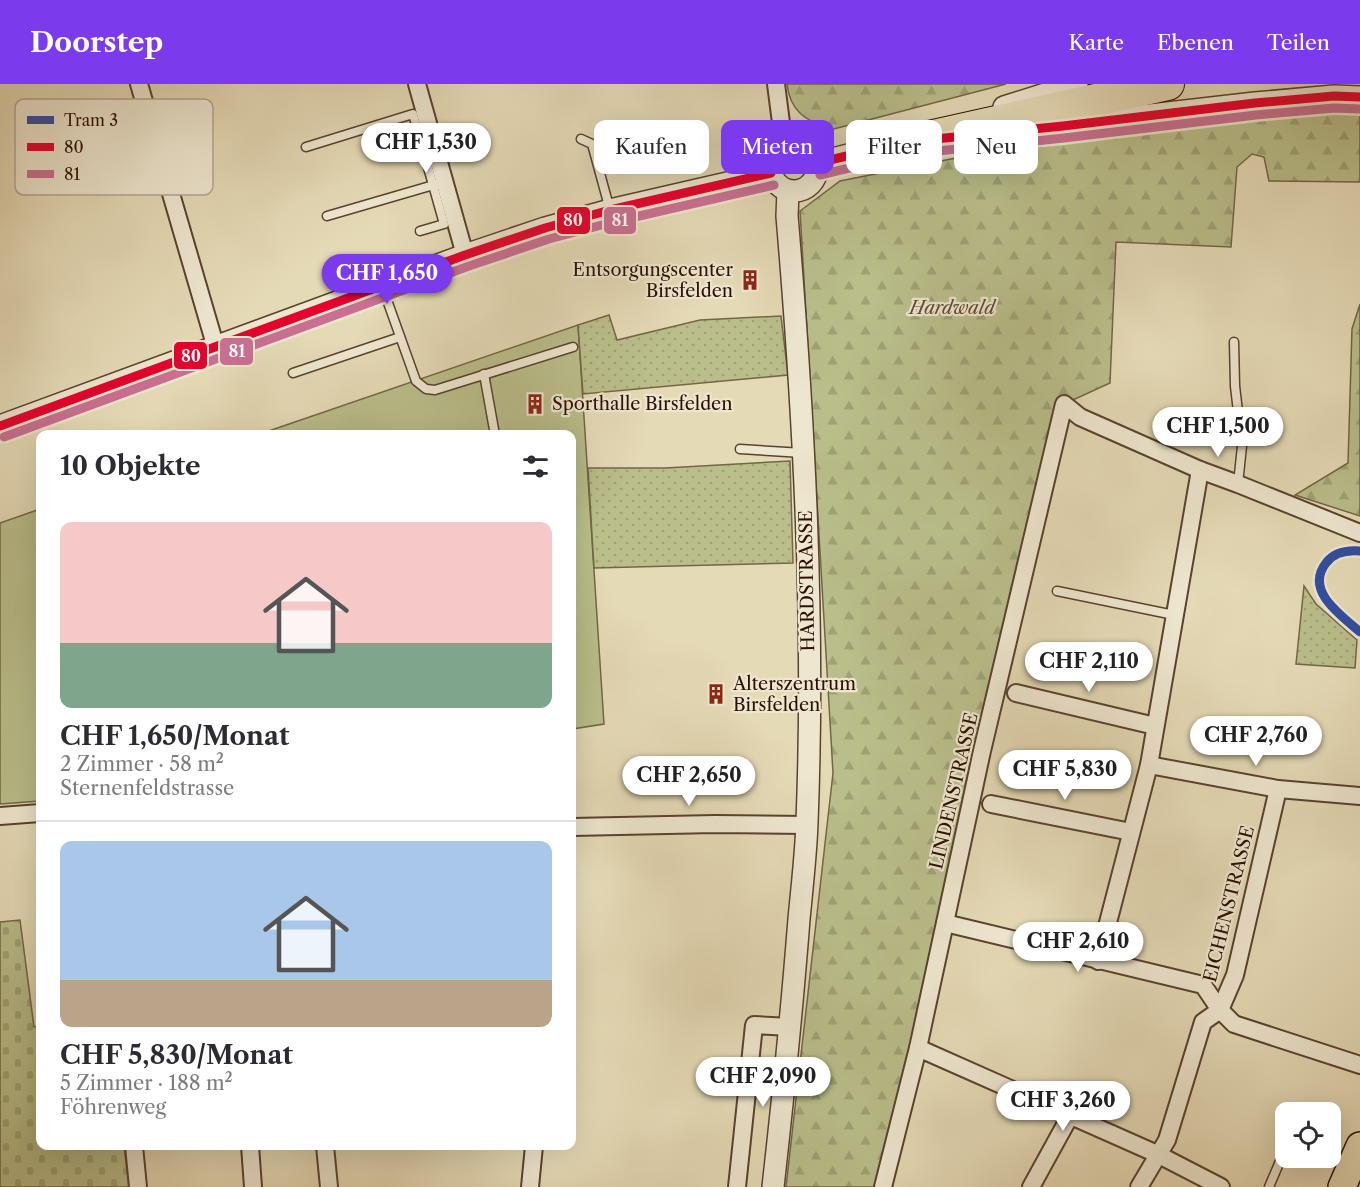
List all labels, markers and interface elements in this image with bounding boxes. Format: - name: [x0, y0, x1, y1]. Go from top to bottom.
- text: Doorstep: [30, 25, 163, 59]
- text: Karte: [1069, 30, 1124, 55]
- text: Ebenen: [1157, 30, 1234, 55]
- text: Teilen: [1267, 30, 1330, 55]
- legend: [15, 99, 213, 195]
- text: Tram 3: [64, 110, 118, 130]
- chip: Kaufen: [594, 120, 709, 174]
- chip: Mieten: [721, 120, 834, 174]
- chip: Filter: [846, 120, 942, 174]
- chip: Neu: [954, 120, 1038, 174]
- pin: CHF 1,530: [357, 123, 495, 174]
- text: CHF 1,530: [375, 130, 477, 154]
- text: 80: [64, 137, 84, 157]
- text: 81: [64, 164, 80, 184]
- line badge: 80: [556, 206, 591, 235]
- line badge: 81: [603, 206, 637, 235]
- text: 80: [563, 210, 583, 230]
- text: 81: [611, 210, 629, 230]
- pin: CHF 1,650: [318, 254, 456, 305]
- place label: Entsorgungscenter Birsfelden: [573, 259, 733, 302]
- text: CHF 1,650: [336, 261, 438, 285]
- building icon: Entsorgungscenter Birsfelden: [738, 268, 762, 292]
- park label: Hardwald: [907, 297, 997, 319]
- line badge: 81: [219, 337, 254, 366]
- line badge: 80: [173, 341, 208, 370]
- text: 81: [228, 341, 246, 361]
- text: 80: [181, 346, 201, 366]
- building icon: Sporthalle Birsfelden: [523, 392, 547, 416]
- place label: Sporthalle Birsfelden: [552, 393, 732, 415]
- pin: CHF 1,500: [1149, 407, 1287, 458]
- text: CHF 1,500: [1166, 414, 1270, 438]
- text: 10 Objekte: [60, 450, 201, 482]
- icon: filters: [519, 450, 552, 483]
- street label: HARDSTRASSE: [795, 510, 819, 652]
- icon: home: [252, 561, 360, 669]
- pin: CHF 2,110: [1020, 642, 1158, 693]
- text: CHF 2,110: [1039, 649, 1139, 673]
- place label: Alterszentrum Birsfelden: [732, 673, 856, 716]
- building icon: Alterszentrum Birsfelden: [704, 682, 728, 706]
- street label: LINDENSTRASSE: [925, 711, 983, 871]
- pin: CHF 2,760: [1187, 716, 1325, 767]
- text: CHF 1,650/Monat: [60, 720, 289, 752]
- text: CHF 2,760: [1204, 723, 1308, 747]
- pin: CHF 5,830: [996, 750, 1134, 801]
- text: 2 Zimmer · 58 m²: [60, 752, 224, 776]
- pin: CHF 2,650: [620, 756, 758, 807]
- text: CHF 5,830: [1012, 757, 1118, 781]
- text: CHF 2,650: [636, 763, 742, 787]
- text: Sternenfeldstrasse: [60, 776, 234, 800]
- street label: EICHENSTRASSE: [1199, 824, 1259, 984]
- icon: home: [252, 880, 360, 988]
- pin: CHF 2,610: [1009, 922, 1147, 973]
- text: CHF 2,610: [1026, 929, 1130, 953]
- text: CHF 5,830/Monat: [60, 1039, 293, 1071]
- pin: CHF 2,090: [694, 1057, 832, 1108]
- text: CHF 2,090: [710, 1064, 816, 1088]
- text: 5 Zimmer · 188 m²: [60, 1071, 233, 1095]
- pin: CHF 3,260: [994, 1081, 1132, 1132]
- text: CHF 3,260: [1010, 1088, 1116, 1112]
- text: Föhrenweg: [60, 1095, 166, 1119]
- map controls: [1275, 1102, 1341, 1168]
- button: locate: [1275, 1102, 1341, 1168]

